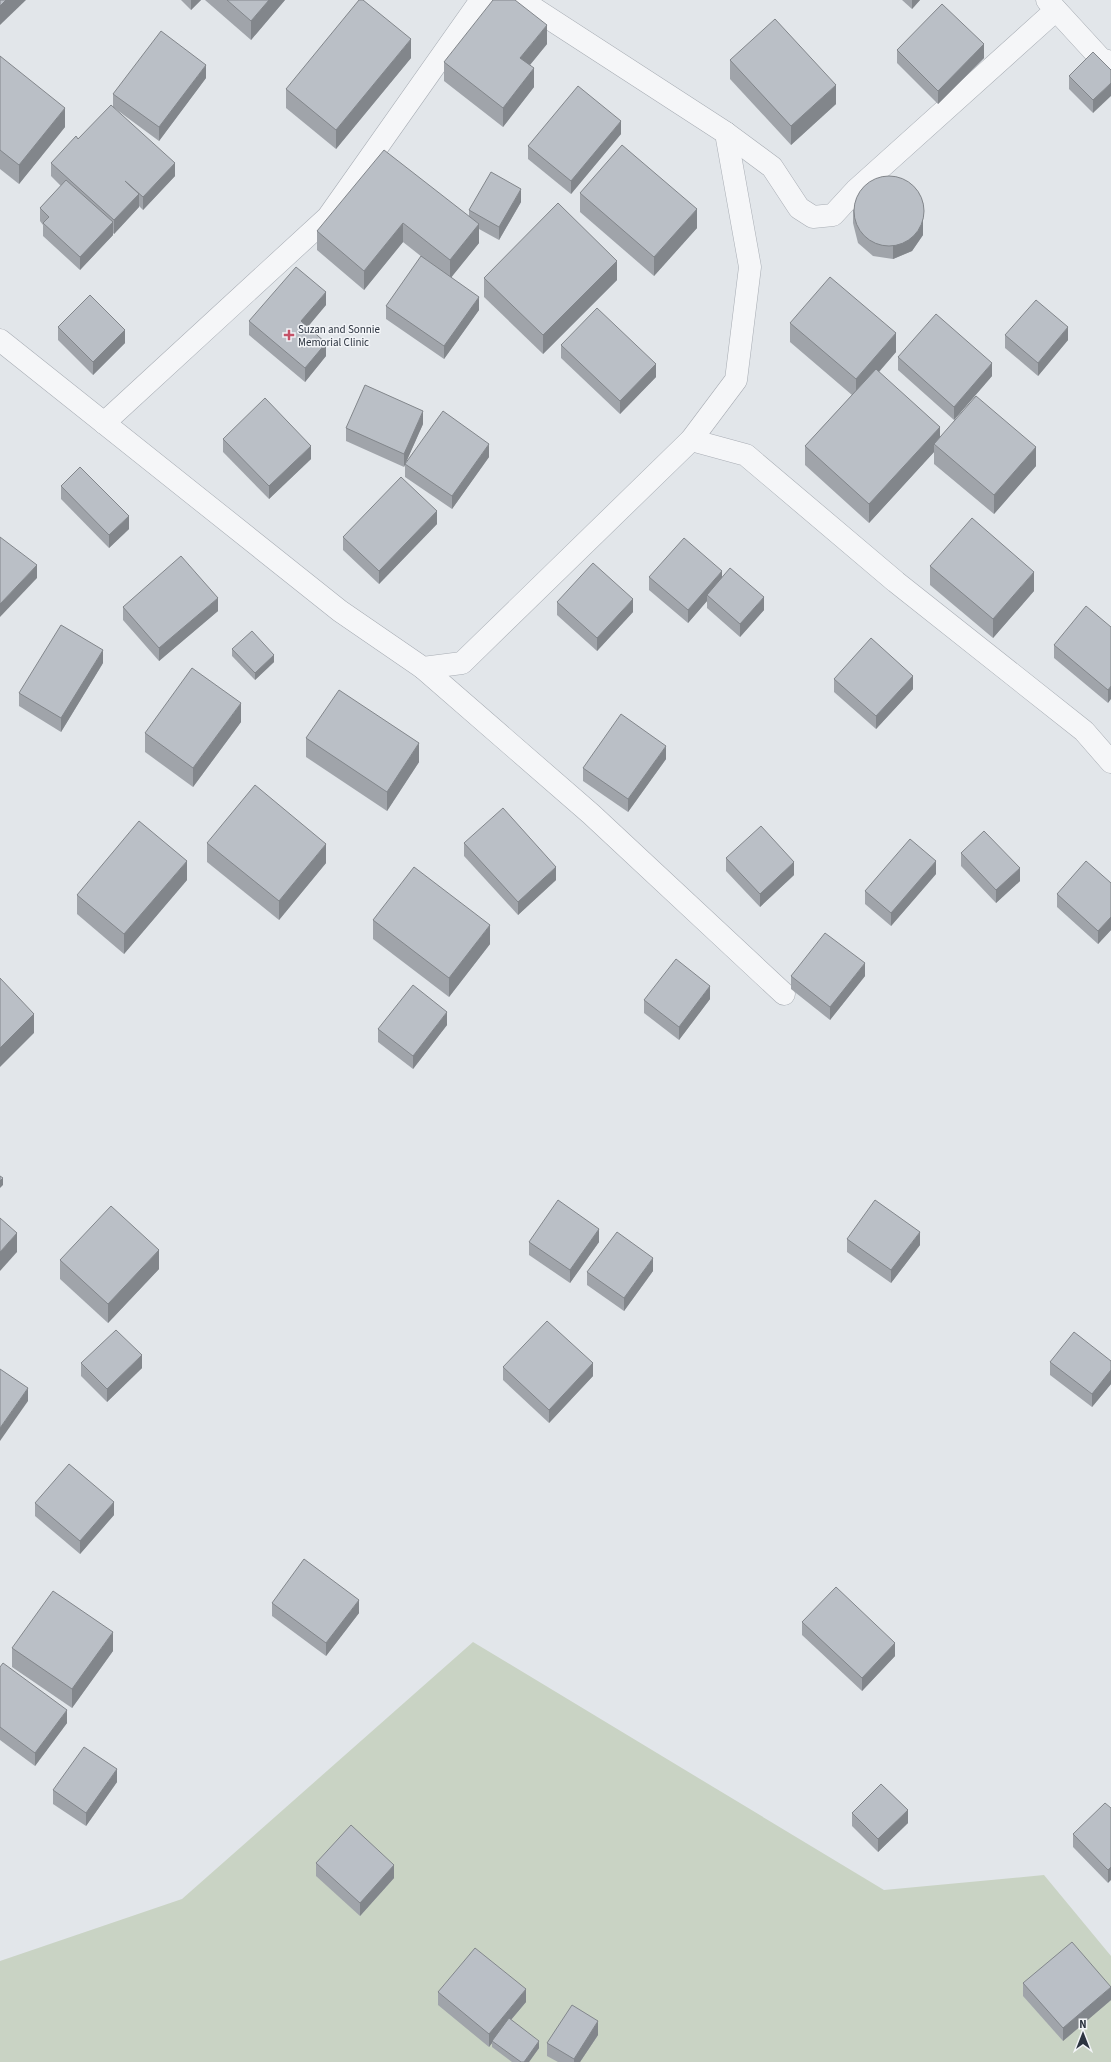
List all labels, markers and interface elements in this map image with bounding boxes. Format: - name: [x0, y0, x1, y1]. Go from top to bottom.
- place label: Suzan and Sonnie Memorial Clinic: [298, 322, 380, 350]
- marker: Suzan and Sonnie Memorial Clinic: [283, 329, 295, 341]
- north arrow: [1063, 2014, 1103, 2054]
- text: N: [1079, 2017, 1087, 2032]

